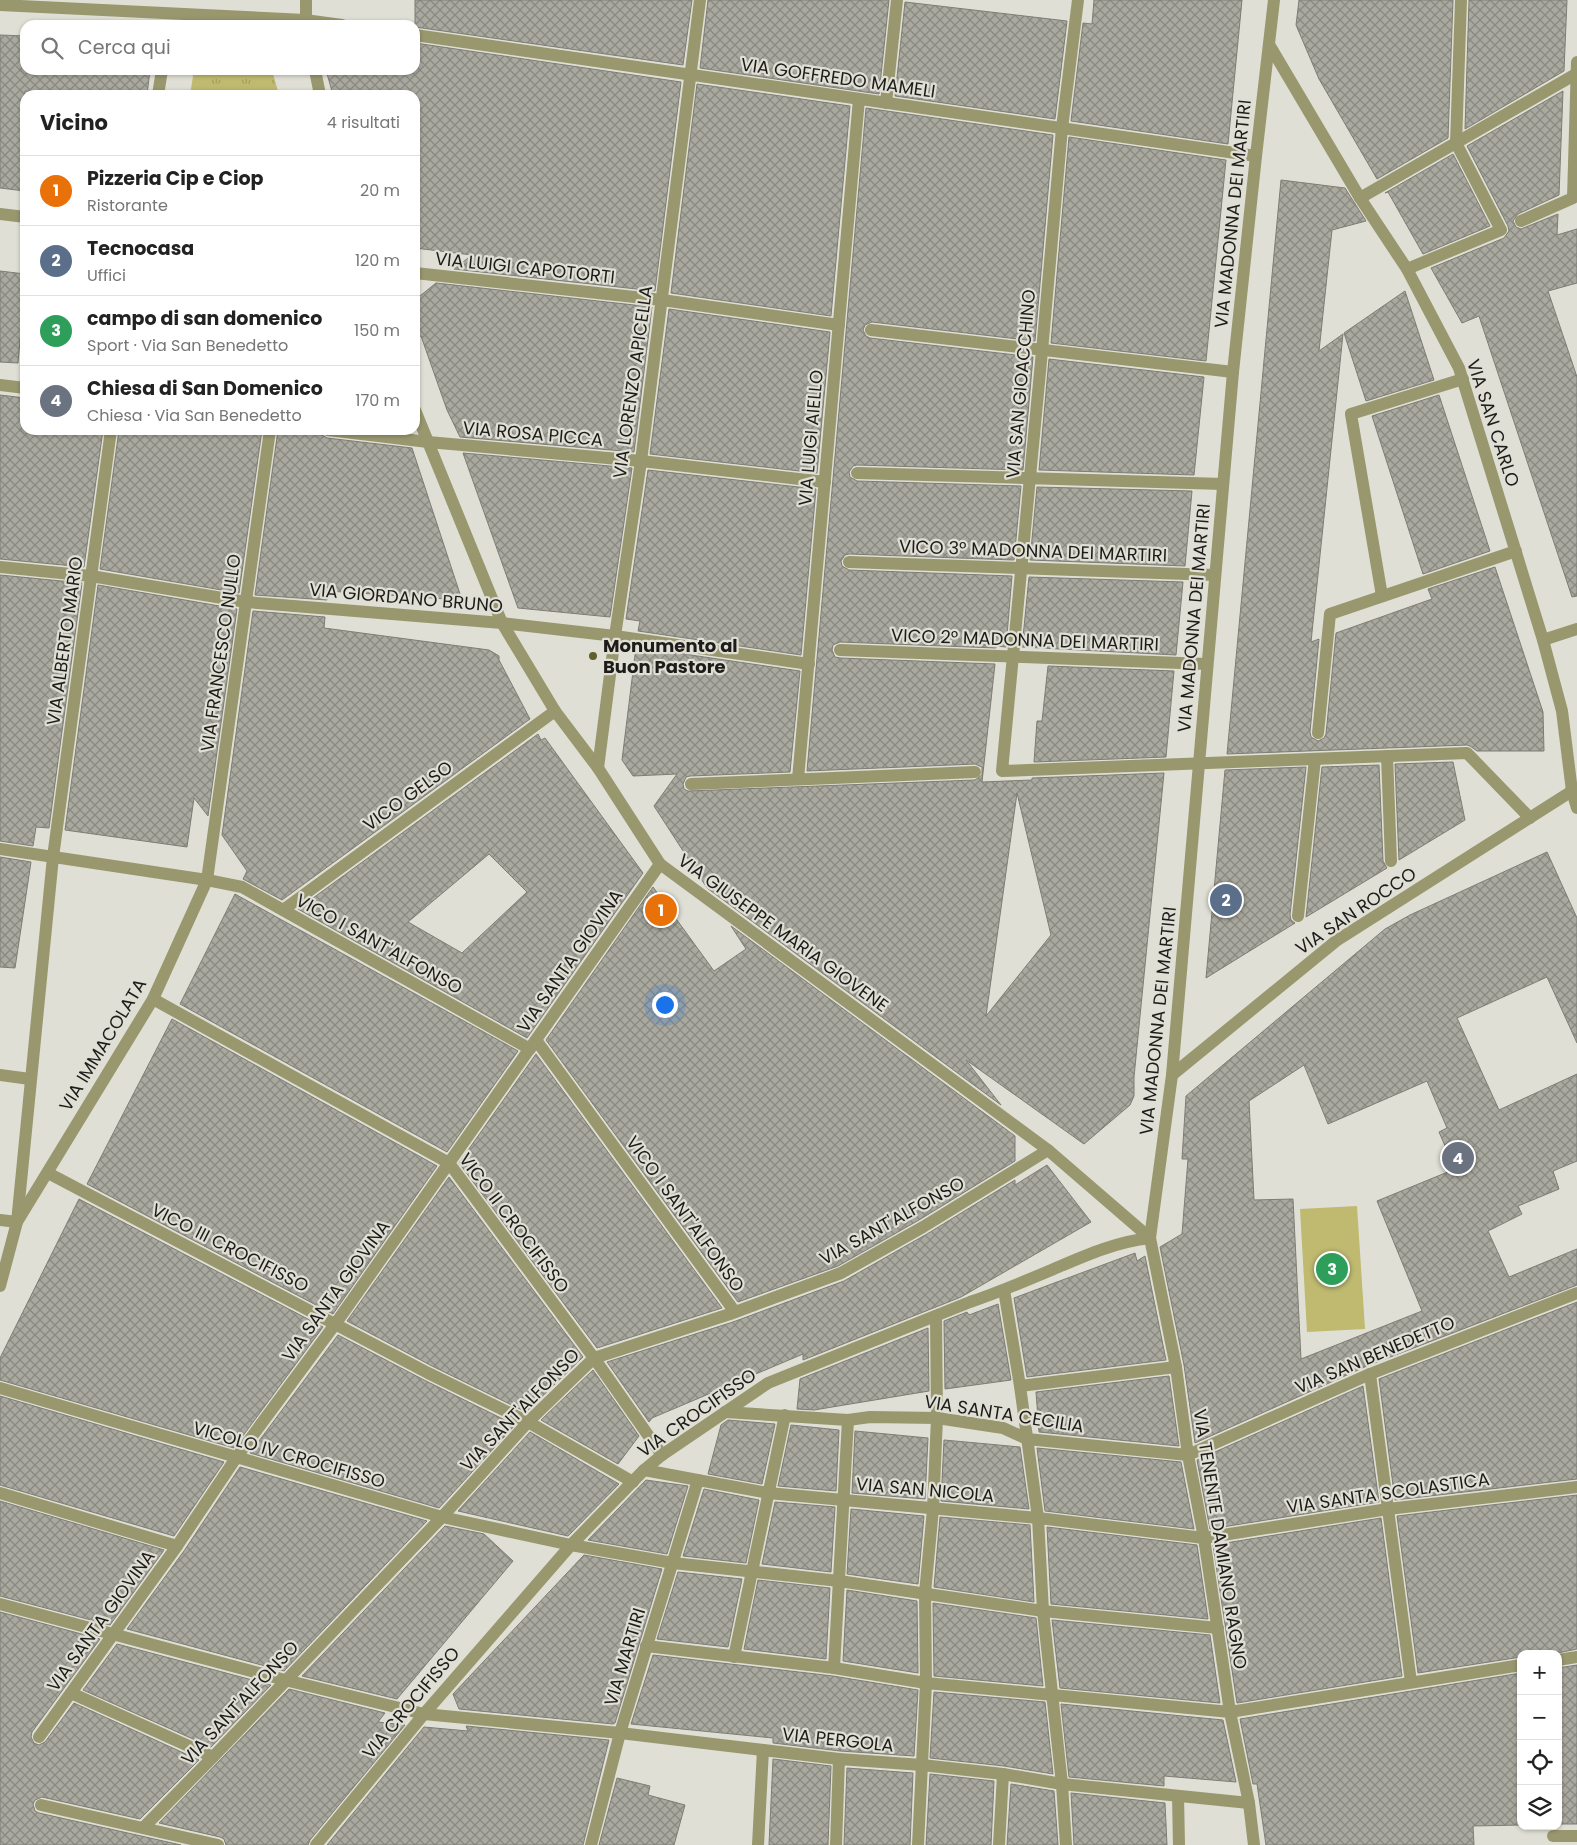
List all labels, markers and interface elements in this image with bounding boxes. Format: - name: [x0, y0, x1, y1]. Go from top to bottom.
- search box: [20, 20, 420, 75]
- icon: search: [38, 34, 66, 62]
- text: Cerca qui: [78, 34, 171, 61]
- street label: VIA GOFFREDO MAMELI: [739, 51, 937, 104]
- street label: VIA MADONNA DEI MARTIRI: [1208, 98, 1257, 329]
- text: Vicino: [40, 108, 108, 137]
- text: 4 risultati: [327, 111, 400, 134]
- text: Pizzeria Cip e Ciop: [87, 165, 264, 192]
- text: 1: [53, 179, 59, 202]
- text: 20 m: [360, 179, 400, 202]
- text: Ristorante: [87, 194, 168, 217]
- text: Tecnocasa: [87, 235, 194, 262]
- street label: VIA LUIGI CAPOTORTI: [434, 246, 616, 289]
- text: 2: [51, 249, 61, 272]
- text: 120 m: [355, 249, 400, 272]
- text: Uffici: [87, 264, 126, 287]
- street label: VIA LORENZO APICELLA: [607, 284, 658, 480]
- street label: VIA SAN GIOACCHINO: [1000, 288, 1041, 480]
- text: campo di san domenico: [87, 305, 322, 332]
- text: 3: [51, 319, 61, 342]
- text: 150 m: [354, 319, 400, 342]
- text: Sport · Via San Benedetto: [87, 334, 288, 357]
- street label: VIA SAN CARLO: [1461, 356, 1526, 490]
- street label: VIA LUIGI AIELLO: [792, 369, 829, 507]
- text: Chiesa di San Domenico: [87, 375, 323, 402]
- text: 4: [51, 389, 61, 412]
- text: 170 m: [355, 389, 400, 412]
- text: Chiesa · Via San Benedetto: [87, 404, 302, 427]
- street label: VIA ROSA PICCA: [462, 415, 604, 452]
- street label: VIA MADONNA DEI MARTIRI: [1171, 503, 1216, 733]
- street label: VICO 3° MADONNA DEI MARTIRI: [899, 533, 1168, 568]
- street label: VIA FRANCESCO NULLO: [194, 552, 247, 753]
- street label: VIA ALBERTO MARIO: [40, 555, 89, 727]
- street label: VIA GIORDANO BRUNO: [308, 577, 504, 618]
- street label: VICO 2° MADONNA DEI MARTIRI: [891, 622, 1159, 657]
- place label: Monumento al Buon Pastore: [603, 633, 738, 679]
- marker: Monumento al Buon Pastore: [587, 650, 599, 662]
- street label: VICO GELSO: [358, 755, 458, 837]
- street label: VIA GIUSEPPE MARIA GIOVENE: [673, 848, 894, 1018]
- street label: VIA SAN ROCCO: [1290, 861, 1421, 960]
- pin: 2: [1210, 881, 1242, 919]
- street label: VIA SANTA GIOVINA: [511, 884, 628, 1037]
- street label: VICO I SANT'ALFONSO: [291, 887, 467, 1000]
- pin: 1: [645, 891, 677, 929]
- street label: VIA MADONNA DEI MARTIRI: [1133, 905, 1182, 1136]
- street label: VIA IMMACOLATA: [53, 974, 152, 1116]
- your location: [652, 992, 678, 1018]
- street label: VICO I SANT'ALFONSO: [620, 1131, 751, 1297]
- pin: 4: [1442, 1139, 1474, 1177]
- street label: VICO II CROCIFISSO: [454, 1148, 575, 1298]
- street label: VIA SANT'ALFONSO: [815, 1170, 969, 1271]
- street label: VICO III CROCIFISSO: [147, 1197, 313, 1298]
- street label: VIA SANTA GIOVINA: [276, 1215, 396, 1367]
- pin: 3: [1316, 1250, 1348, 1288]
- street label: VIA SAN BENEDETTO: [1291, 1310, 1459, 1400]
- street label: VIA SANT'ALFONSO: [454, 1343, 585, 1477]
- street label: VIA CROCIFISSO: [632, 1362, 761, 1463]
- street label: VIA SANTA CECILIA: [922, 1389, 1086, 1438]
- street label: VIA TENENTE DAMIANO RAGNO: [1188, 1407, 1253, 1671]
- street label: VICOLO IV CROCIFISSO: [190, 1415, 388, 1494]
- street label: VIA SANTA SCOLASTICA: [1285, 1466, 1491, 1519]
- street label: VIA SAN NICOLA: [855, 1471, 995, 1508]
- street label: VIA SANTA GIOVINA: [41, 1545, 161, 1697]
- street label: VIA MARTIRI: [598, 1605, 651, 1709]
- street label: VIA SANT'ALFONSO: [175, 1635, 304, 1770]
- street label: VIA CROCIFISSO: [356, 1641, 465, 1764]
- map controls: [1517, 1650, 1562, 1830]
- button: +: [1517, 1650, 1562, 1695]
- button: −: [1517, 1695, 1562, 1740]
- street label: VIA PERGOLA: [781, 1721, 895, 1758]
- button: locate: [1517, 1740, 1562, 1785]
- button: layers: [1517, 1785, 1562, 1830]

